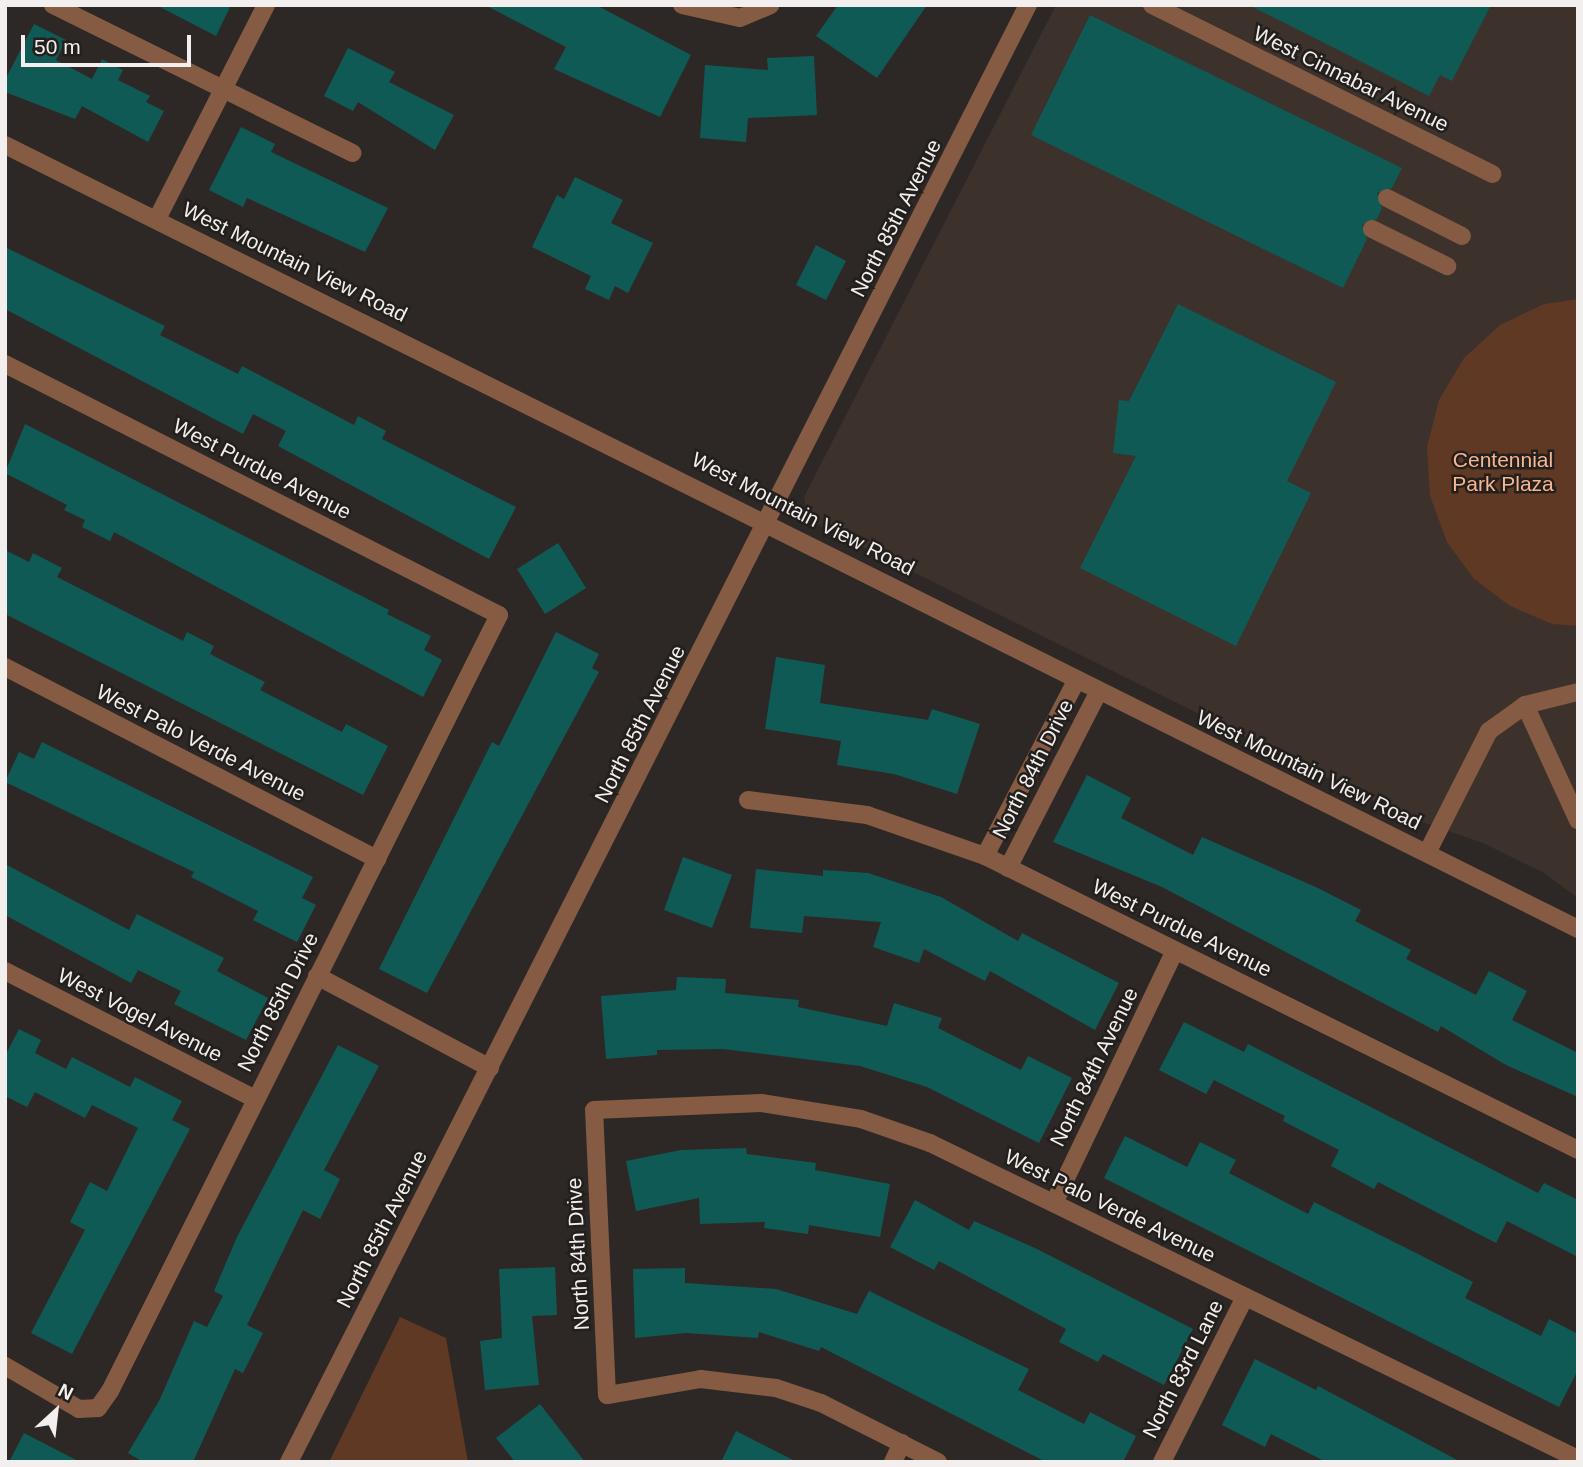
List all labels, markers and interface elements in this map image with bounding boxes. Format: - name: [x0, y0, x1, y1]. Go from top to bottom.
- scale bar: [24, 21, 194, 65]
- street label: West Cinnabar Avenue: [1249, 21, 1453, 137]
- text: 50 m: [34, 35, 81, 58]
- street label: North 85th Avenue: [845, 134, 947, 302]
- street label: West Mountain View Road: [179, 197, 411, 327]
- street label: West Purdue Avenue: [168, 413, 356, 525]
- street label: West Mountain View Road: [687, 447, 919, 581]
- park label: Centennial Park Plaza: [1452, 447, 1554, 497]
- street label: North 85th Avenue: [589, 640, 691, 808]
- street label: West Palo Verde Avenue: [92, 679, 310, 807]
- street label: North 84th Drive: [987, 695, 1079, 843]
- street label: West Mountain View Road: [1193, 705, 1425, 835]
- street label: West Purdue Avenue: [1088, 873, 1276, 983]
- street label: North 85th Drive: [232, 928, 324, 1076]
- street label: West Vogel Avenue: [53, 962, 227, 1068]
- street label: North 84th Avenue: [1044, 983, 1144, 1151]
- street label: West Palo Verde Avenue: [1000, 1144, 1220, 1268]
- street label: North 85th Avenue: [331, 1145, 433, 1313]
- street label: North 84th Drive: [561, 1177, 595, 1331]
- street label: North 83rd Lane: [1137, 1296, 1229, 1442]
- north arrow: [21, 1376, 91, 1446]
- text: N: [55, 1379, 77, 1404]

